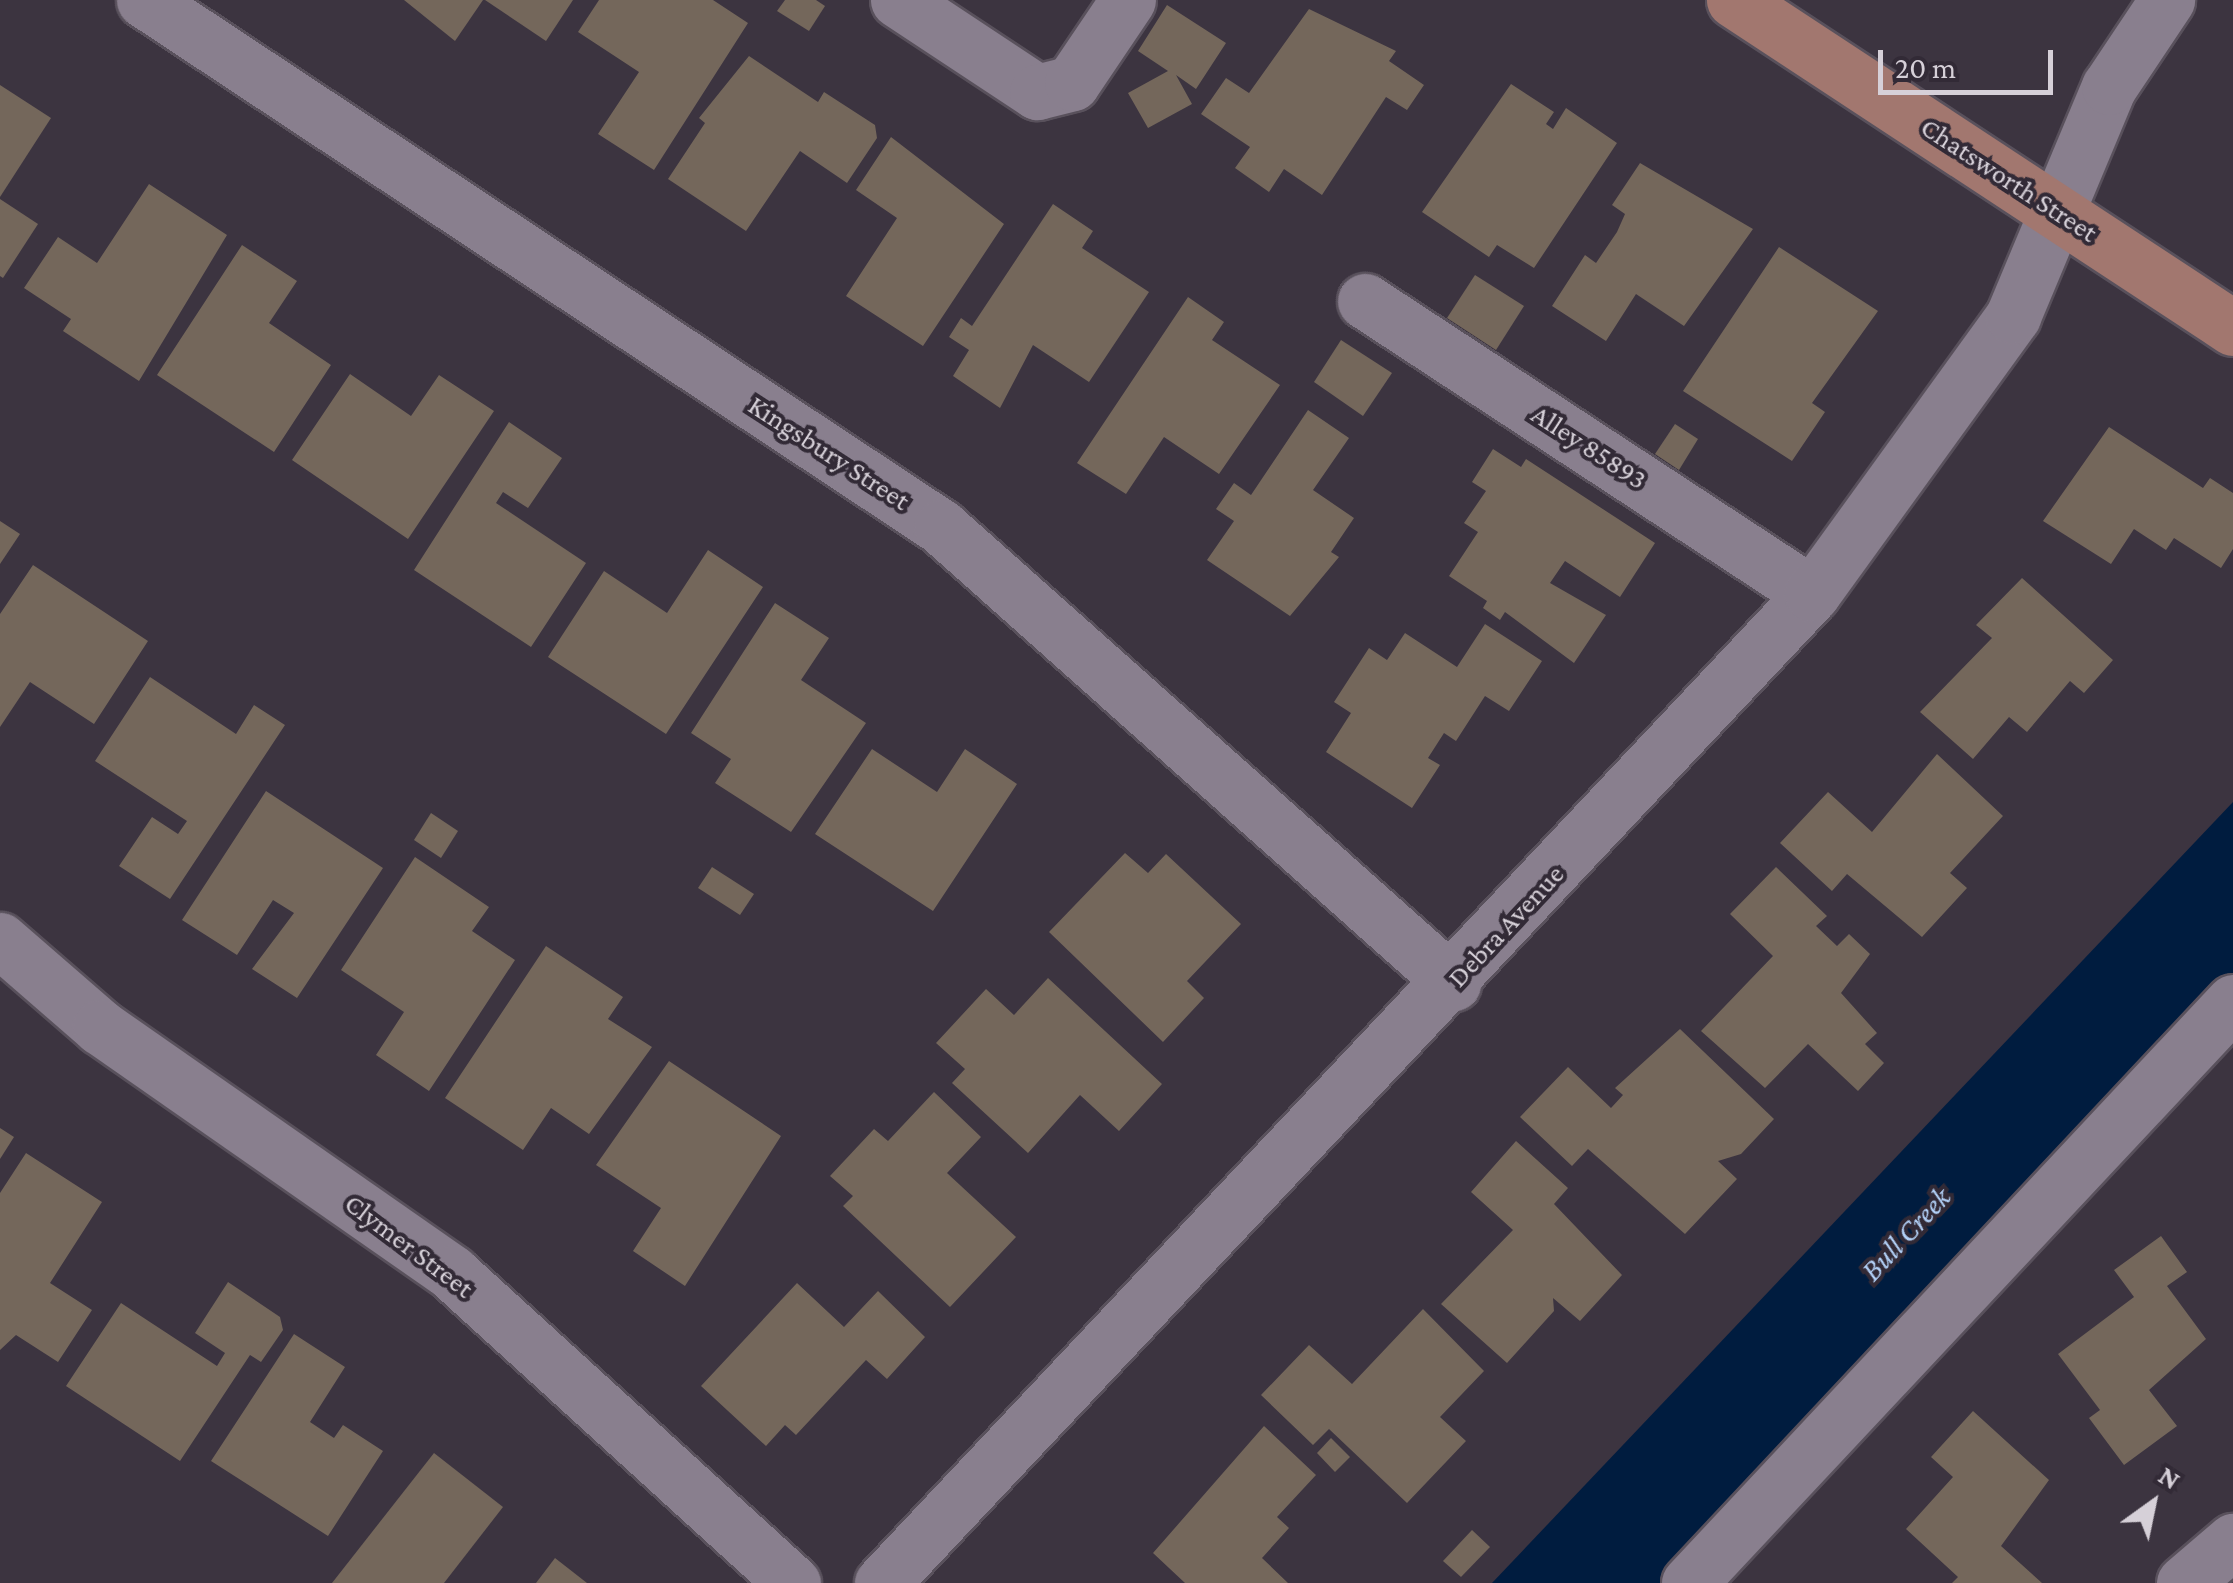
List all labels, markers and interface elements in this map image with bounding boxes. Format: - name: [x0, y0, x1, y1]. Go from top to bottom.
- scale bar: [1883, 30, 2058, 92]
- text: 20 m: [1895, 51, 1956, 84]
- street label: Chatsworth Street: [1914, 110, 2104, 250]
- street label: Kingsbury Street: [742, 388, 916, 518]
- street label: Alley 85893: [1525, 397, 1653, 497]
- street label: Debra Avenue: [1441, 858, 1571, 994]
- water label: Bull Creek: [1854, 1180, 1958, 1288]
- street label: Clymer Street: [338, 1187, 480, 1305]
- north arrow: [2103, 1453, 2203, 1553]
- text: N: [2153, 1459, 2186, 1496]

